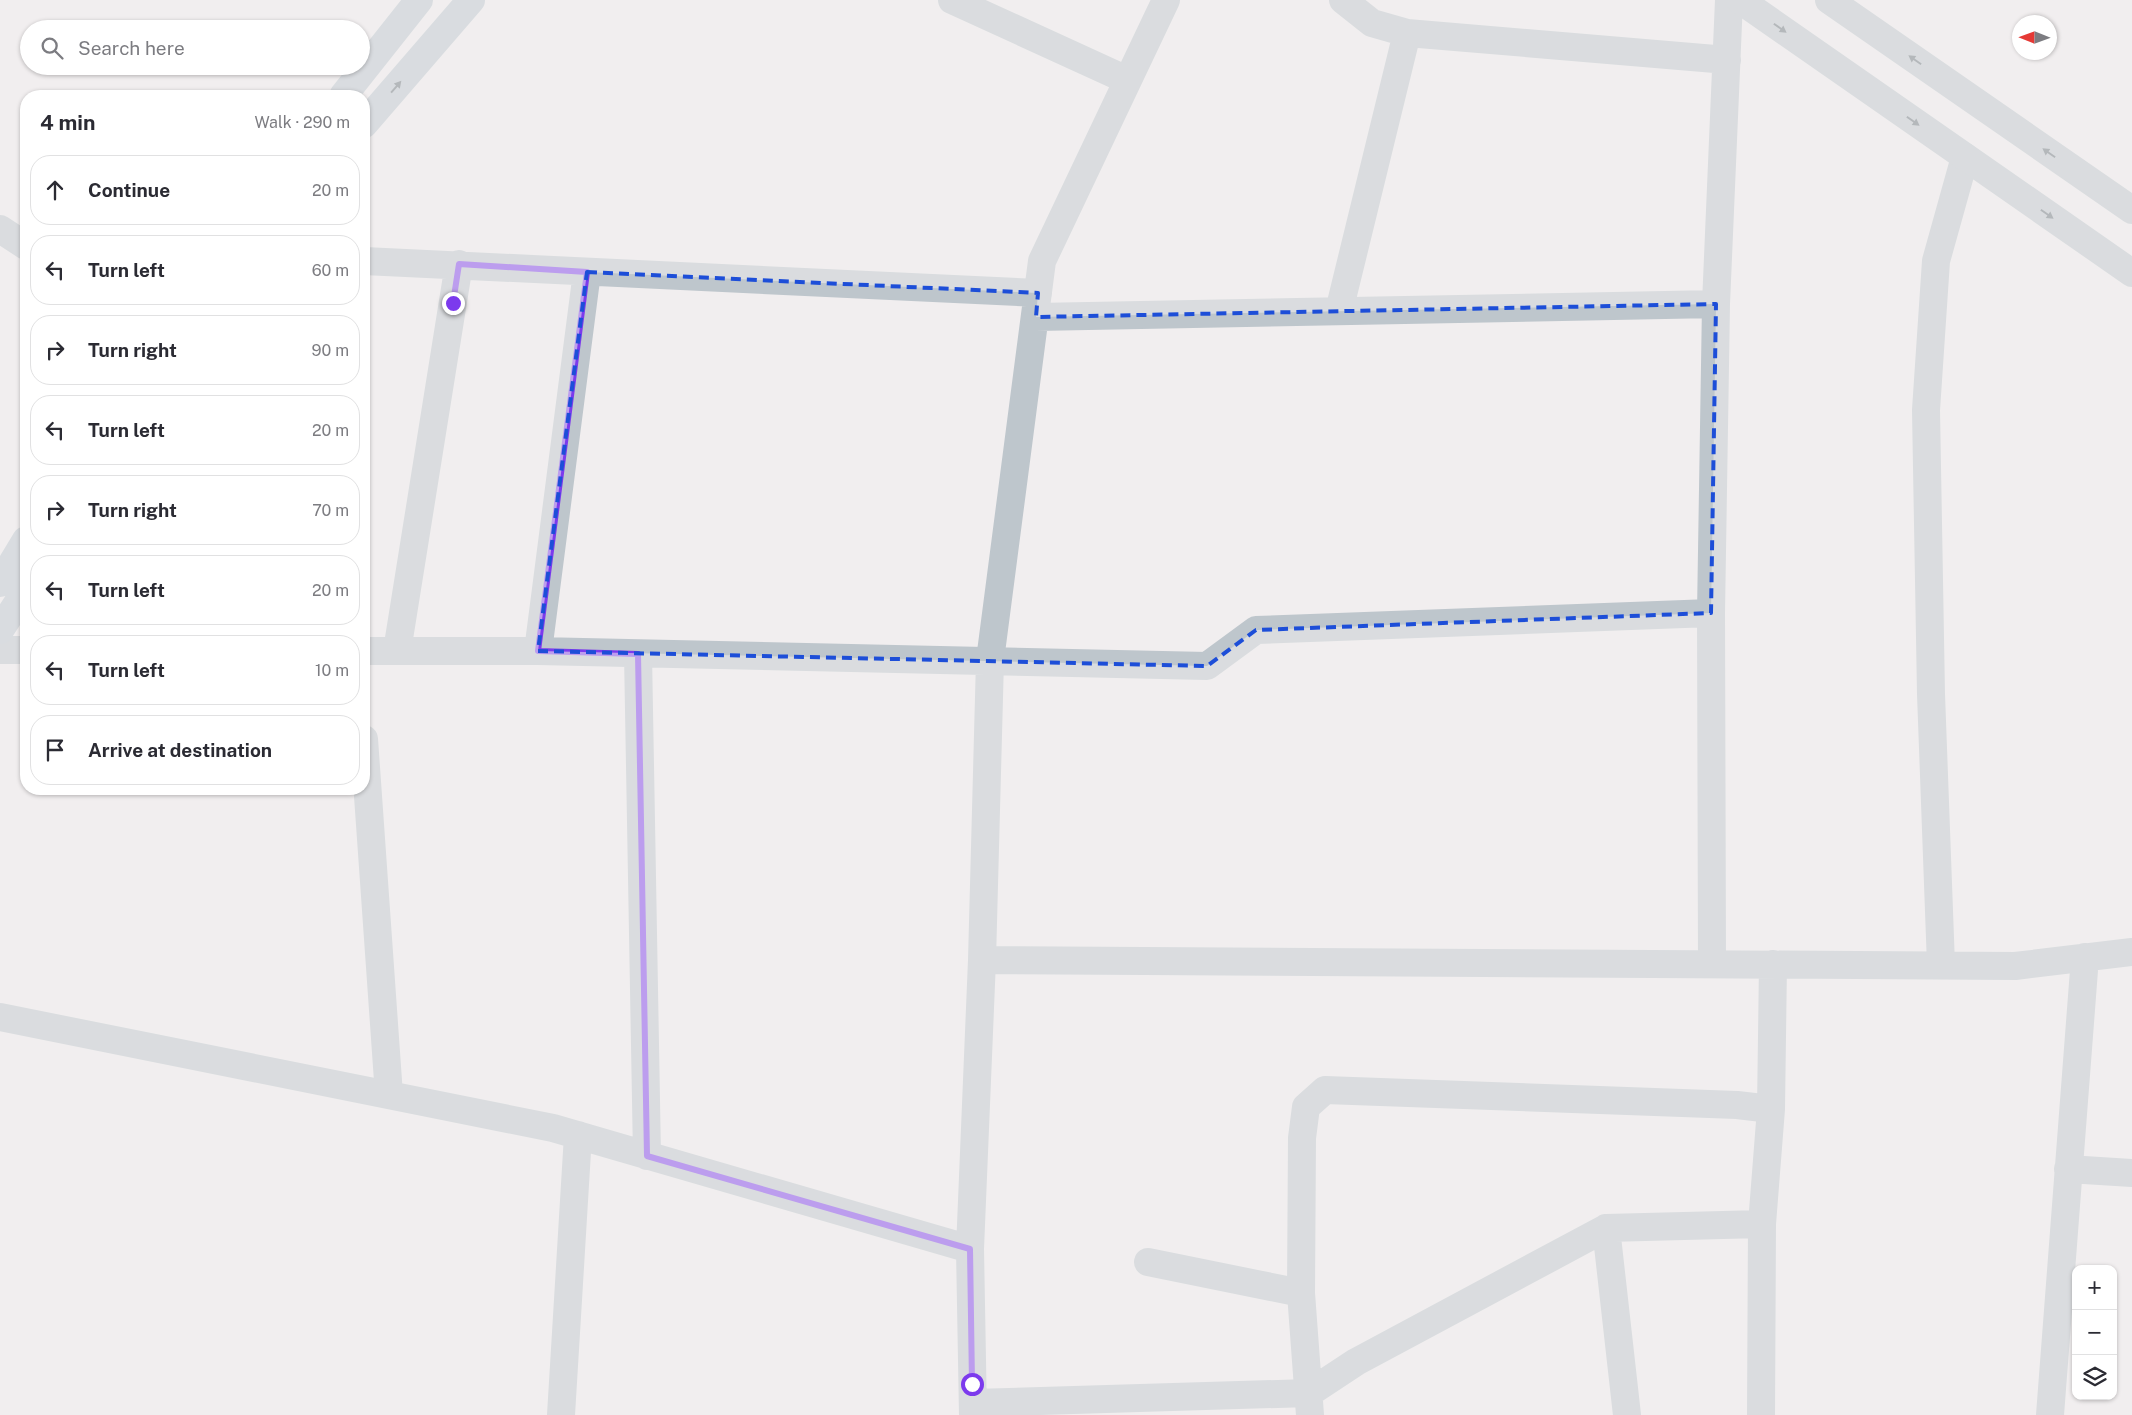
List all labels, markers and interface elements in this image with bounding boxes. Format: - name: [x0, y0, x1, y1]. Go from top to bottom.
- north arrow: [2012, 15, 2057, 60]
- search box: [20, 20, 370, 75]
- one-way arrow: [1773, 23, 1787, 33]
- icon: search: [38, 34, 66, 62]
- text: Search here: [78, 37, 185, 59]
- one-way arrow: [1909, 55, 1922, 65]
- one-way arrow: [390, 80, 401, 93]
- text: 4 min: [40, 110, 95, 135]
- text: Walk · 290 m: [255, 113, 350, 132]
- one-way arrow: [1906, 116, 1920, 126]
- one-way arrow: [2042, 148, 2056, 158]
- icon: ahead: [41, 176, 69, 204]
- text: Continue: [88, 179, 170, 201]
- text: 20 m: [312, 181, 349, 200]
- one-way arrow: [2040, 209, 2053, 219]
- icon: left: [41, 256, 69, 284]
- text: Turn left: [88, 259, 165, 281]
- text: 60 m: [312, 261, 349, 280]
- route end: [442, 292, 465, 315]
- icon: right: [41, 336, 69, 364]
- text: Turn right: [88, 339, 177, 361]
- text: 90 m: [312, 341, 349, 360]
- icon: left: [41, 416, 69, 444]
- text: Turn left: [88, 419, 165, 441]
- text: 20 m: [312, 421, 349, 440]
- icon: right: [41, 496, 69, 524]
- text: Turn right: [88, 499, 177, 521]
- text: 70 m: [312, 501, 349, 520]
- icon: left: [41, 576, 69, 604]
- text: Turn left: [88, 579, 165, 601]
- text: 20 m: [312, 581, 349, 600]
- icon: left: [41, 656, 69, 684]
- text: Turn left: [88, 659, 165, 681]
- text: 10 m: [315, 661, 349, 680]
- icon: arrive: [41, 736, 69, 764]
- text: Arrive at destination: [88, 739, 272, 761]
- map controls: [2072, 1265, 2117, 1400]
- button: +: [2072, 1265, 2117, 1310]
- button: −: [2072, 1310, 2117, 1355]
- button: layers: [2072, 1355, 2117, 1400]
- route start: [961, 1373, 984, 1396]

